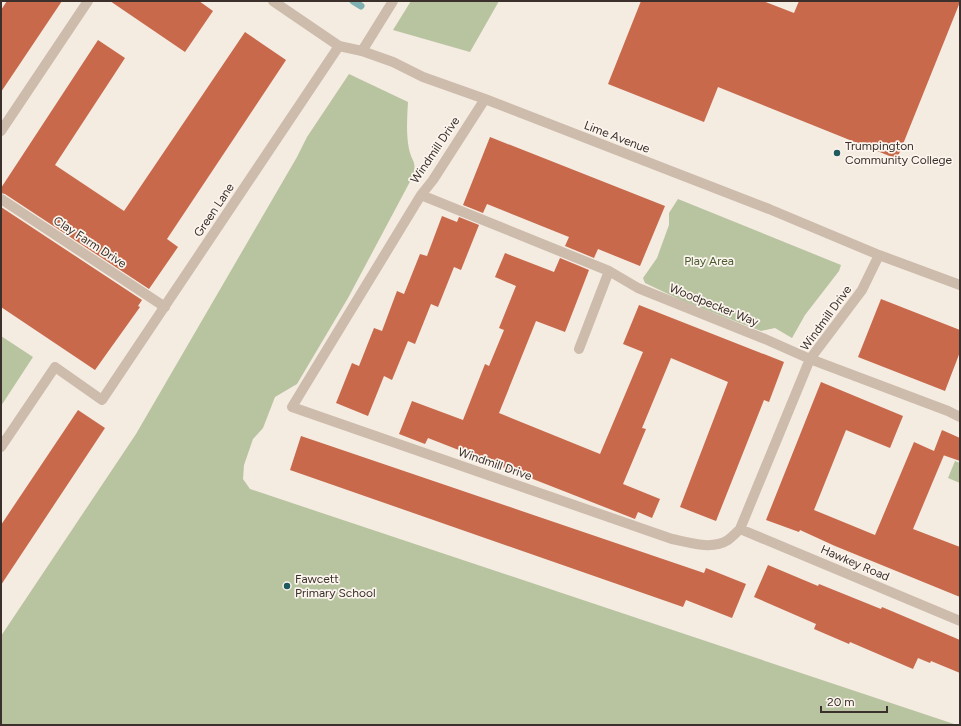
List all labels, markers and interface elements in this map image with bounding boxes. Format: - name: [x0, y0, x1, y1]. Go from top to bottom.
- street label: Windmill Drive: [408, 114, 463, 186]
- street label: Lime Avenue: [582, 118, 652, 156]
- place label: Trumpington Community College: [845, 139, 953, 167]
- marker: Trumpington Community College: [832, 148, 842, 158]
- street label: Green Lane: [191, 180, 237, 239]
- street label: Clay Farm Drive: [51, 213, 129, 271]
- park label: Play Area: [684, 254, 734, 268]
- street label: Woodpecker Way: [667, 281, 761, 329]
- street label: Windmill Drive: [798, 282, 855, 353]
- street label: Windmill Drive: [456, 445, 534, 483]
- street label: Hawkey Road: [818, 542, 892, 584]
- place label: Fawcett Primary School: [295, 572, 376, 600]
- marker: Fawcett Primary School: [282, 581, 292, 591]
- scale bar: [821, 688, 887, 714]
- text: 20 m: [827, 695, 855, 709]

